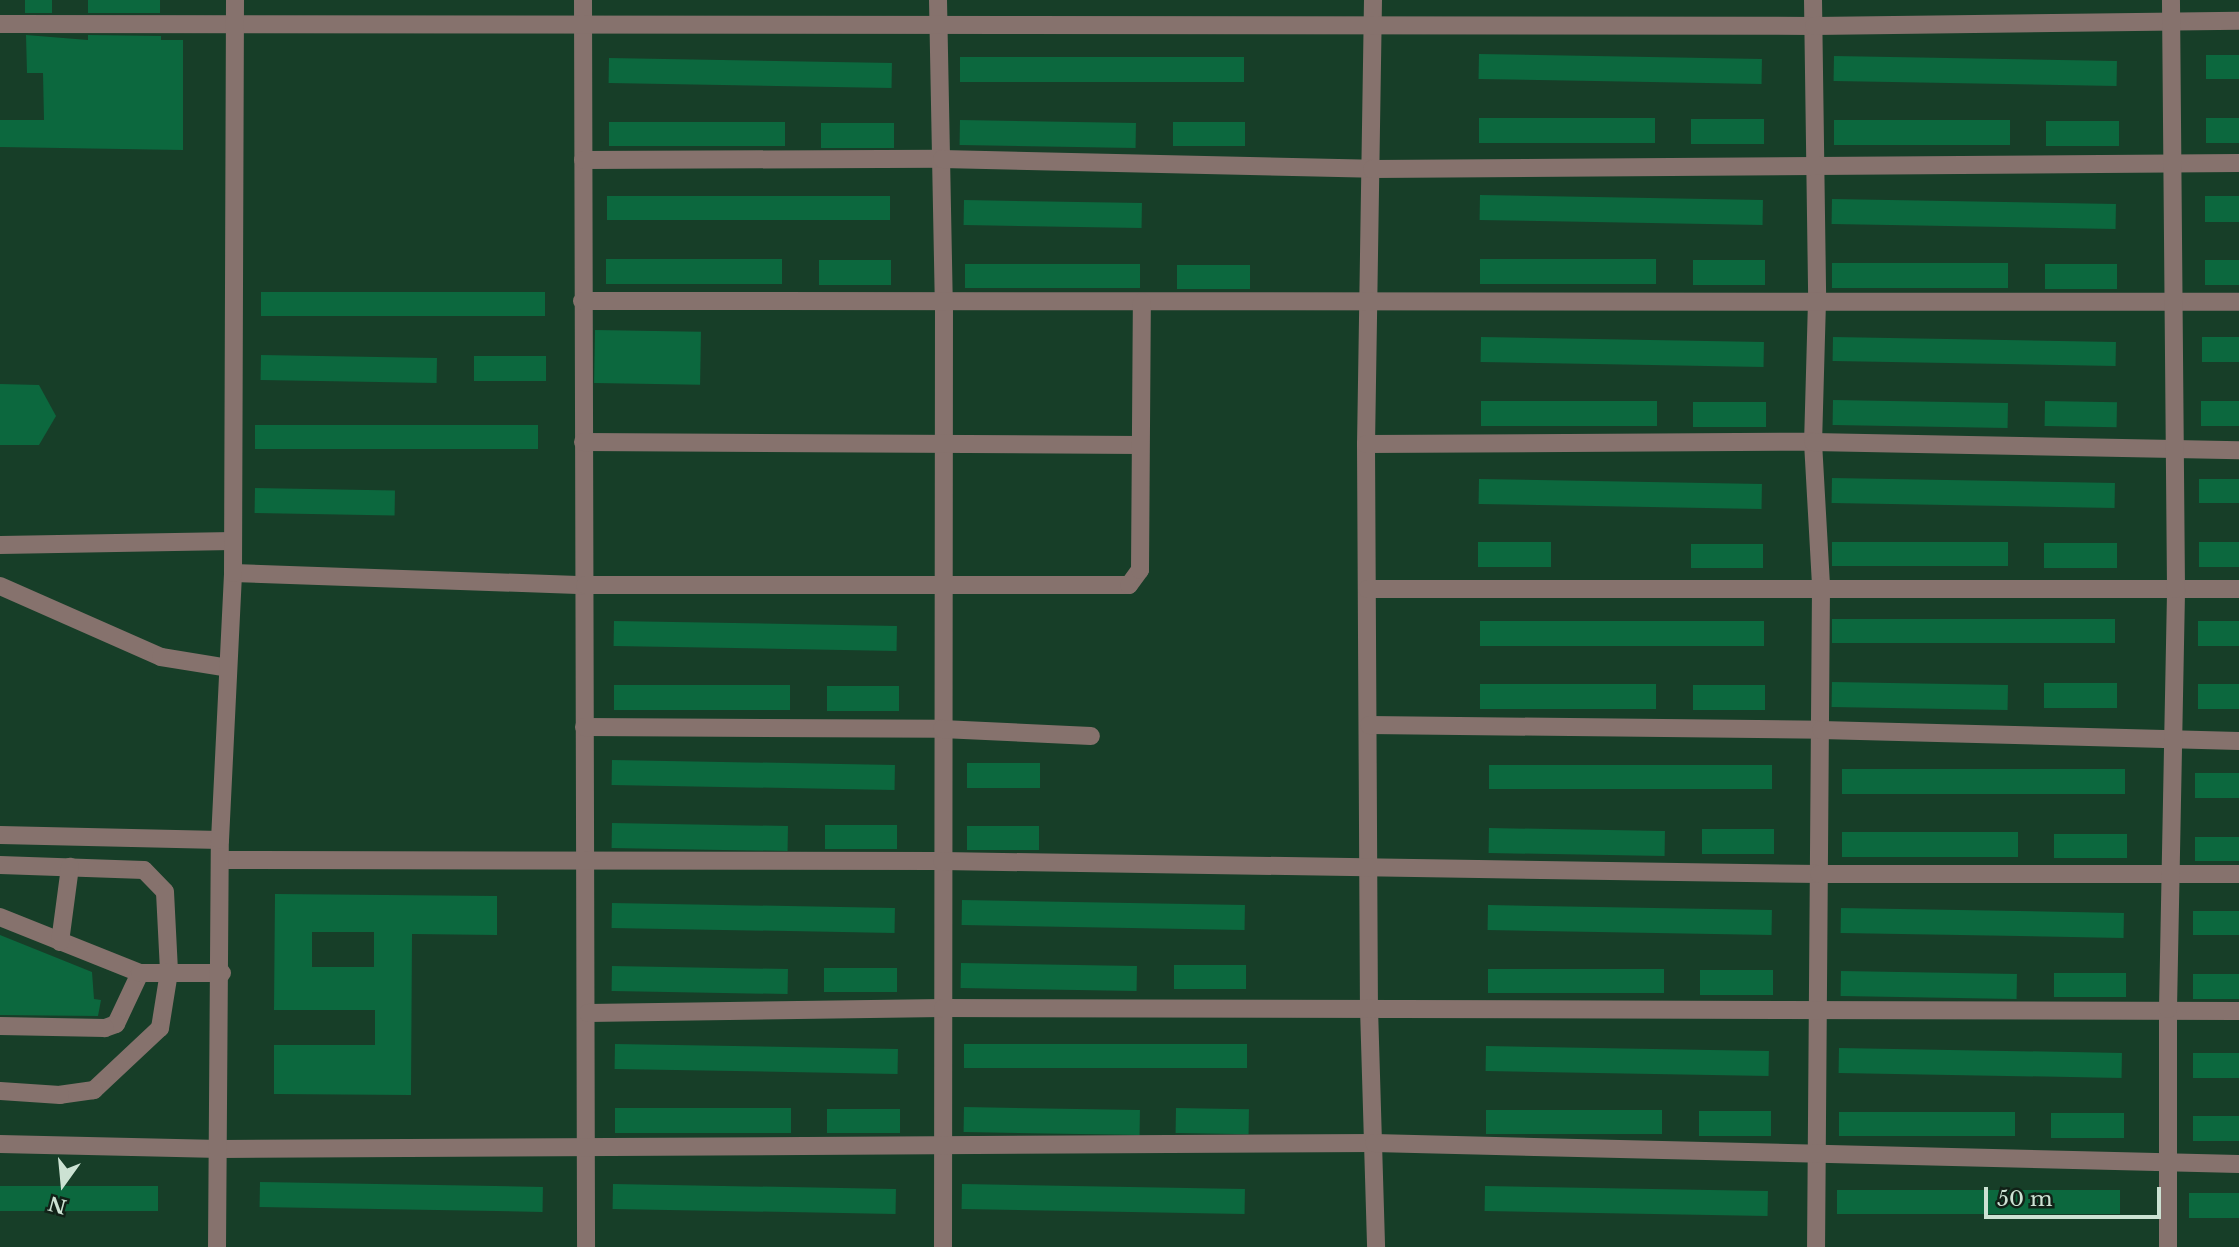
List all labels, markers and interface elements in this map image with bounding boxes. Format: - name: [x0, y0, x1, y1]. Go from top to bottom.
- north arrow: [28, 1149, 98, 1219]
- scale bar: [1987, 1174, 2164, 1218]
- text: 50 m: [1997, 1186, 2052, 1212]
- text: N: [46, 1191, 69, 1218]

